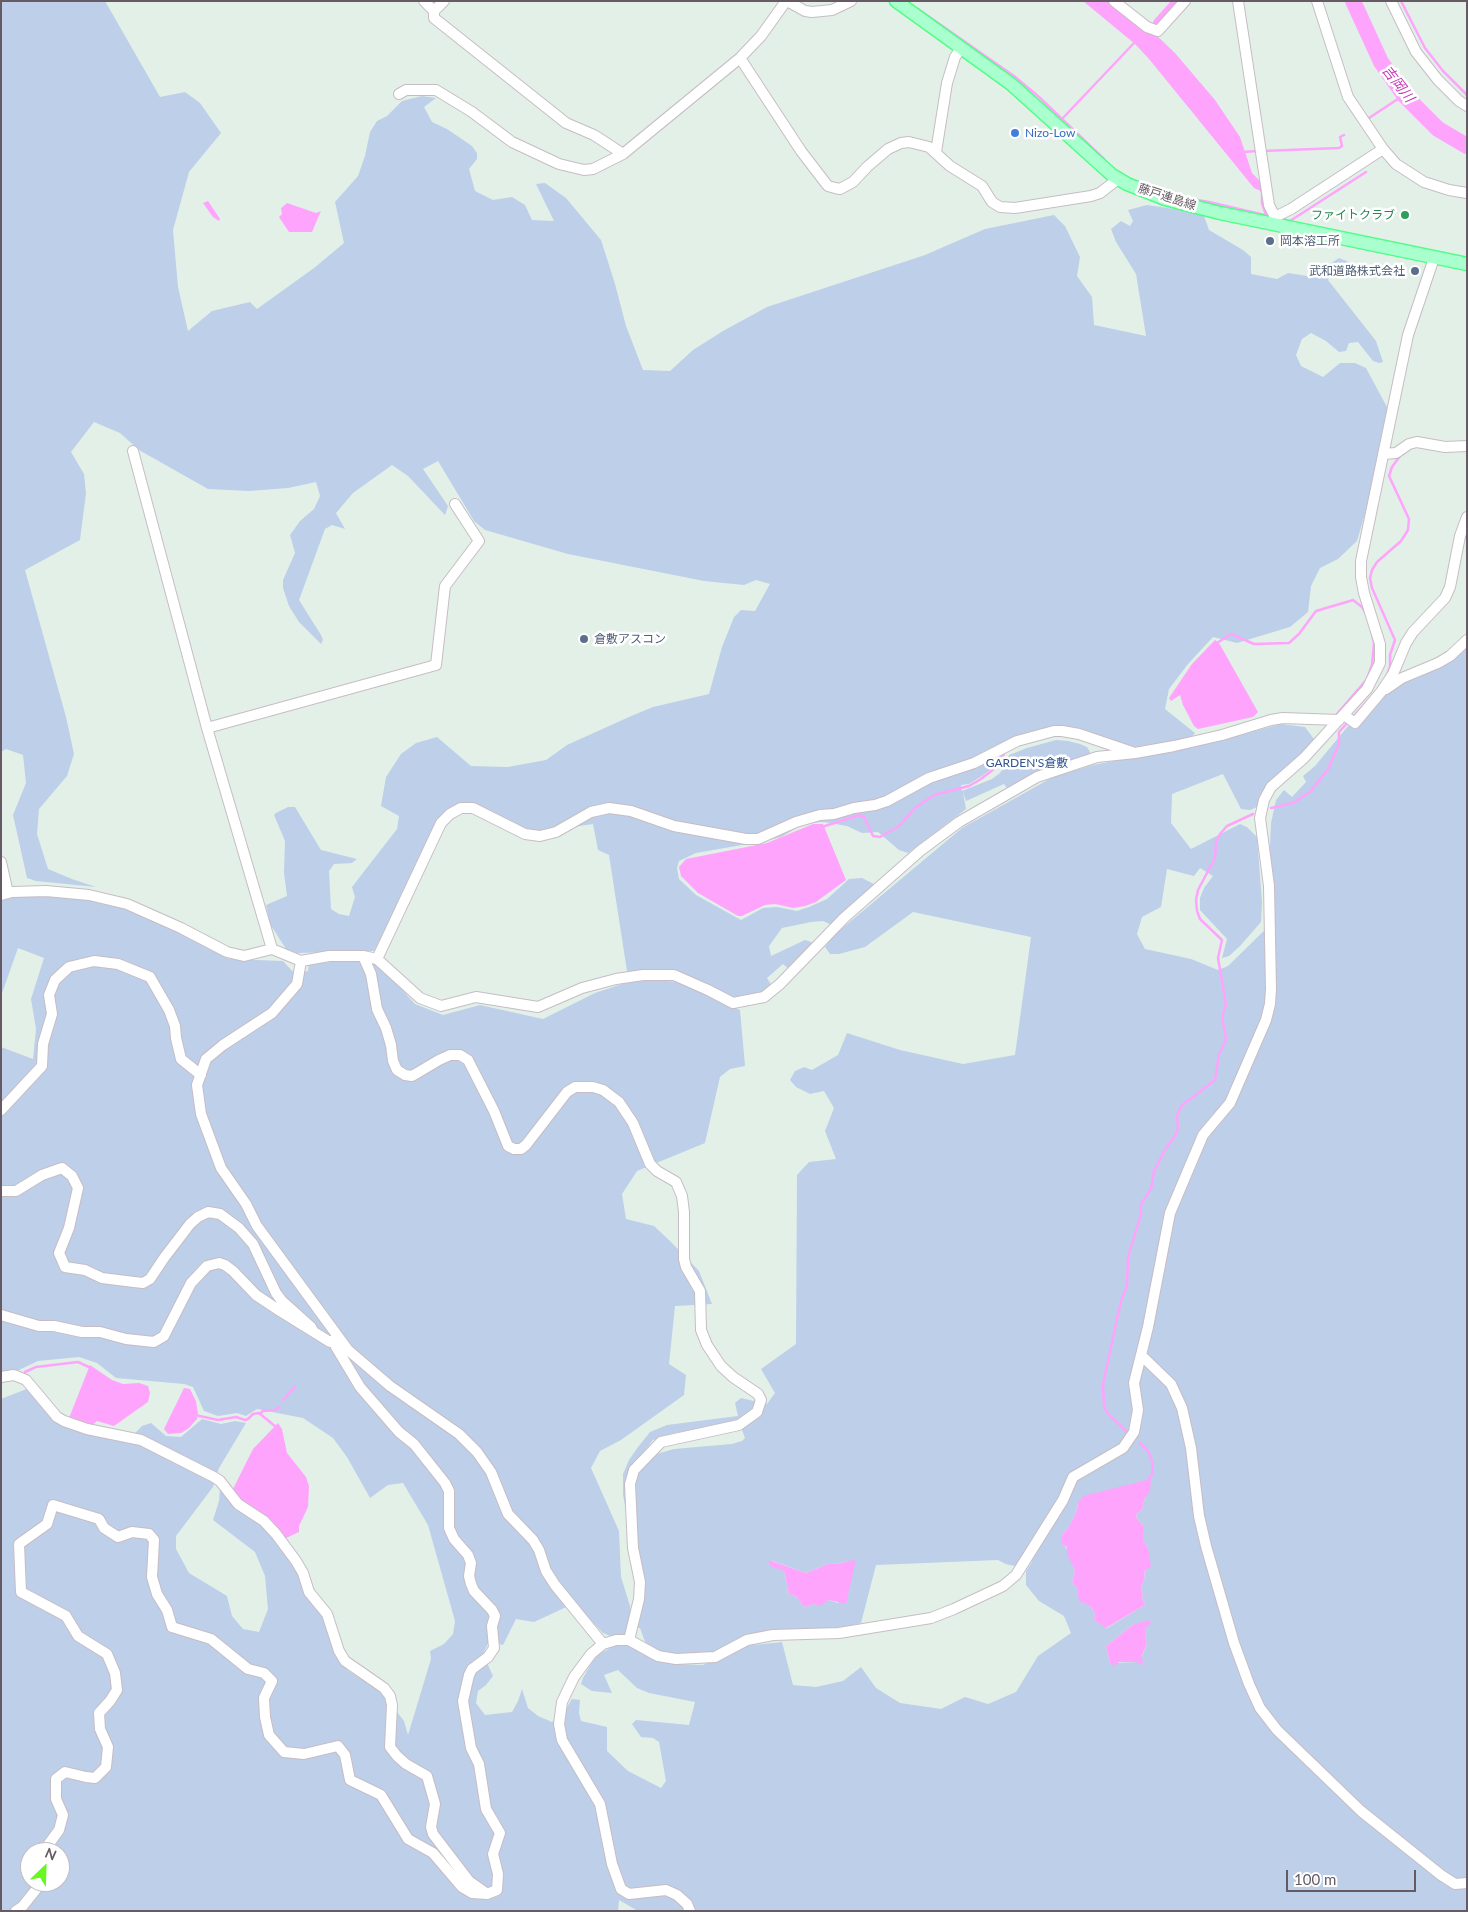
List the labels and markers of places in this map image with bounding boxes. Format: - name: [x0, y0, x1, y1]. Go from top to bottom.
- place label: Nizo-Low: [1025, 126, 1075, 140]
- marker: Nizo-Low: [1009, 127, 1021, 139]
- place label: ファイトクラブ: [1311, 208, 1395, 222]
- marker: ファイトクラブ: [1399, 209, 1411, 221]
- place label: 岡本溶工所: [1280, 234, 1340, 248]
- marker: 岡本溶工所: [1264, 235, 1276, 247]
- place label: 武和道路株式会社: [1309, 264, 1405, 278]
- marker: 武和道路株式会社: [1409, 265, 1421, 277]
- place label: 倉敷アスコン: [594, 632, 666, 646]
- marker: 倉敷アスコン: [578, 633, 590, 645]

